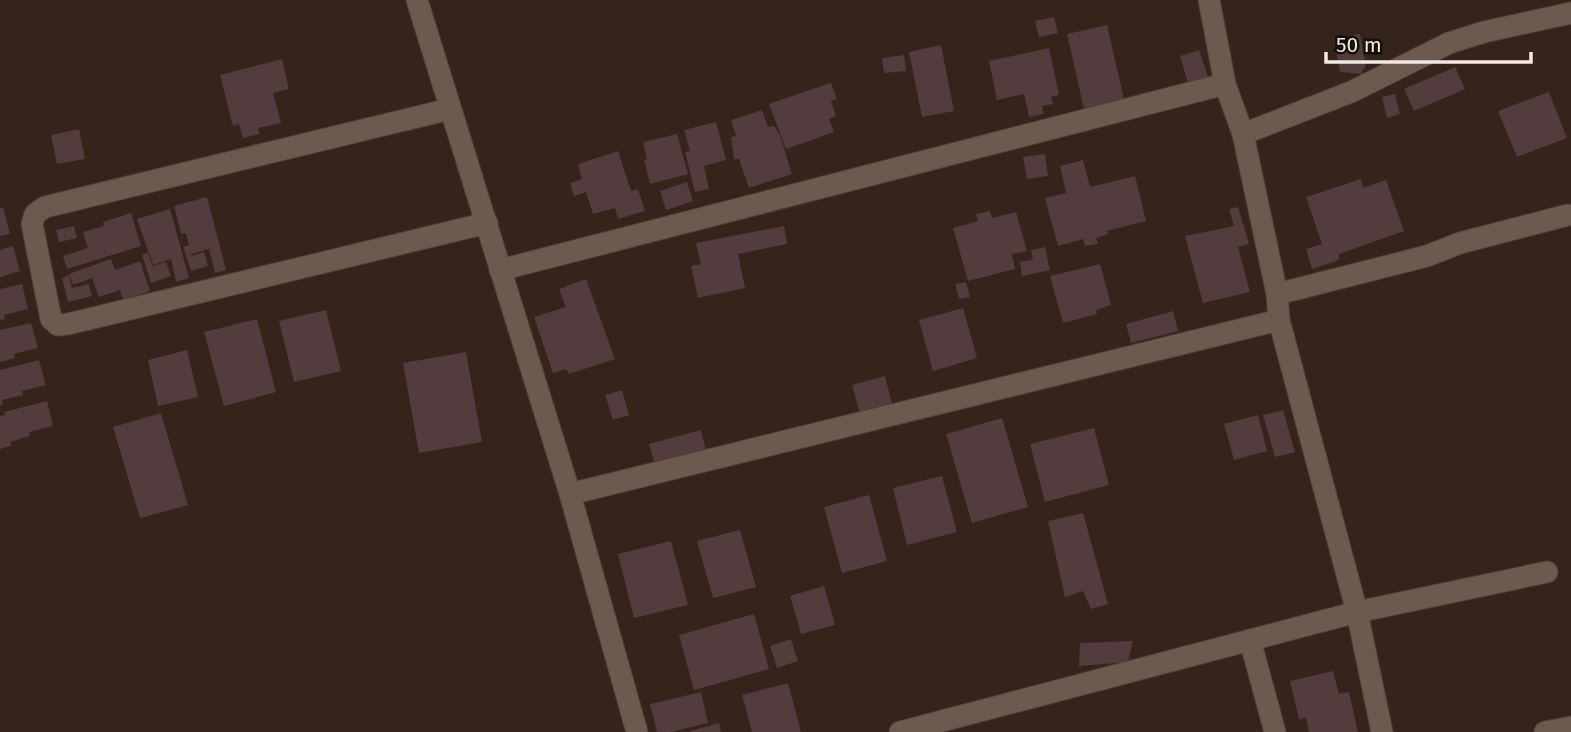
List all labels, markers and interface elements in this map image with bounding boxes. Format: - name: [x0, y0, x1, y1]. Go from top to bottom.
- scale bar: [1326, 21, 1531, 65]
- text: 50 m: [1336, 32, 1382, 58]

